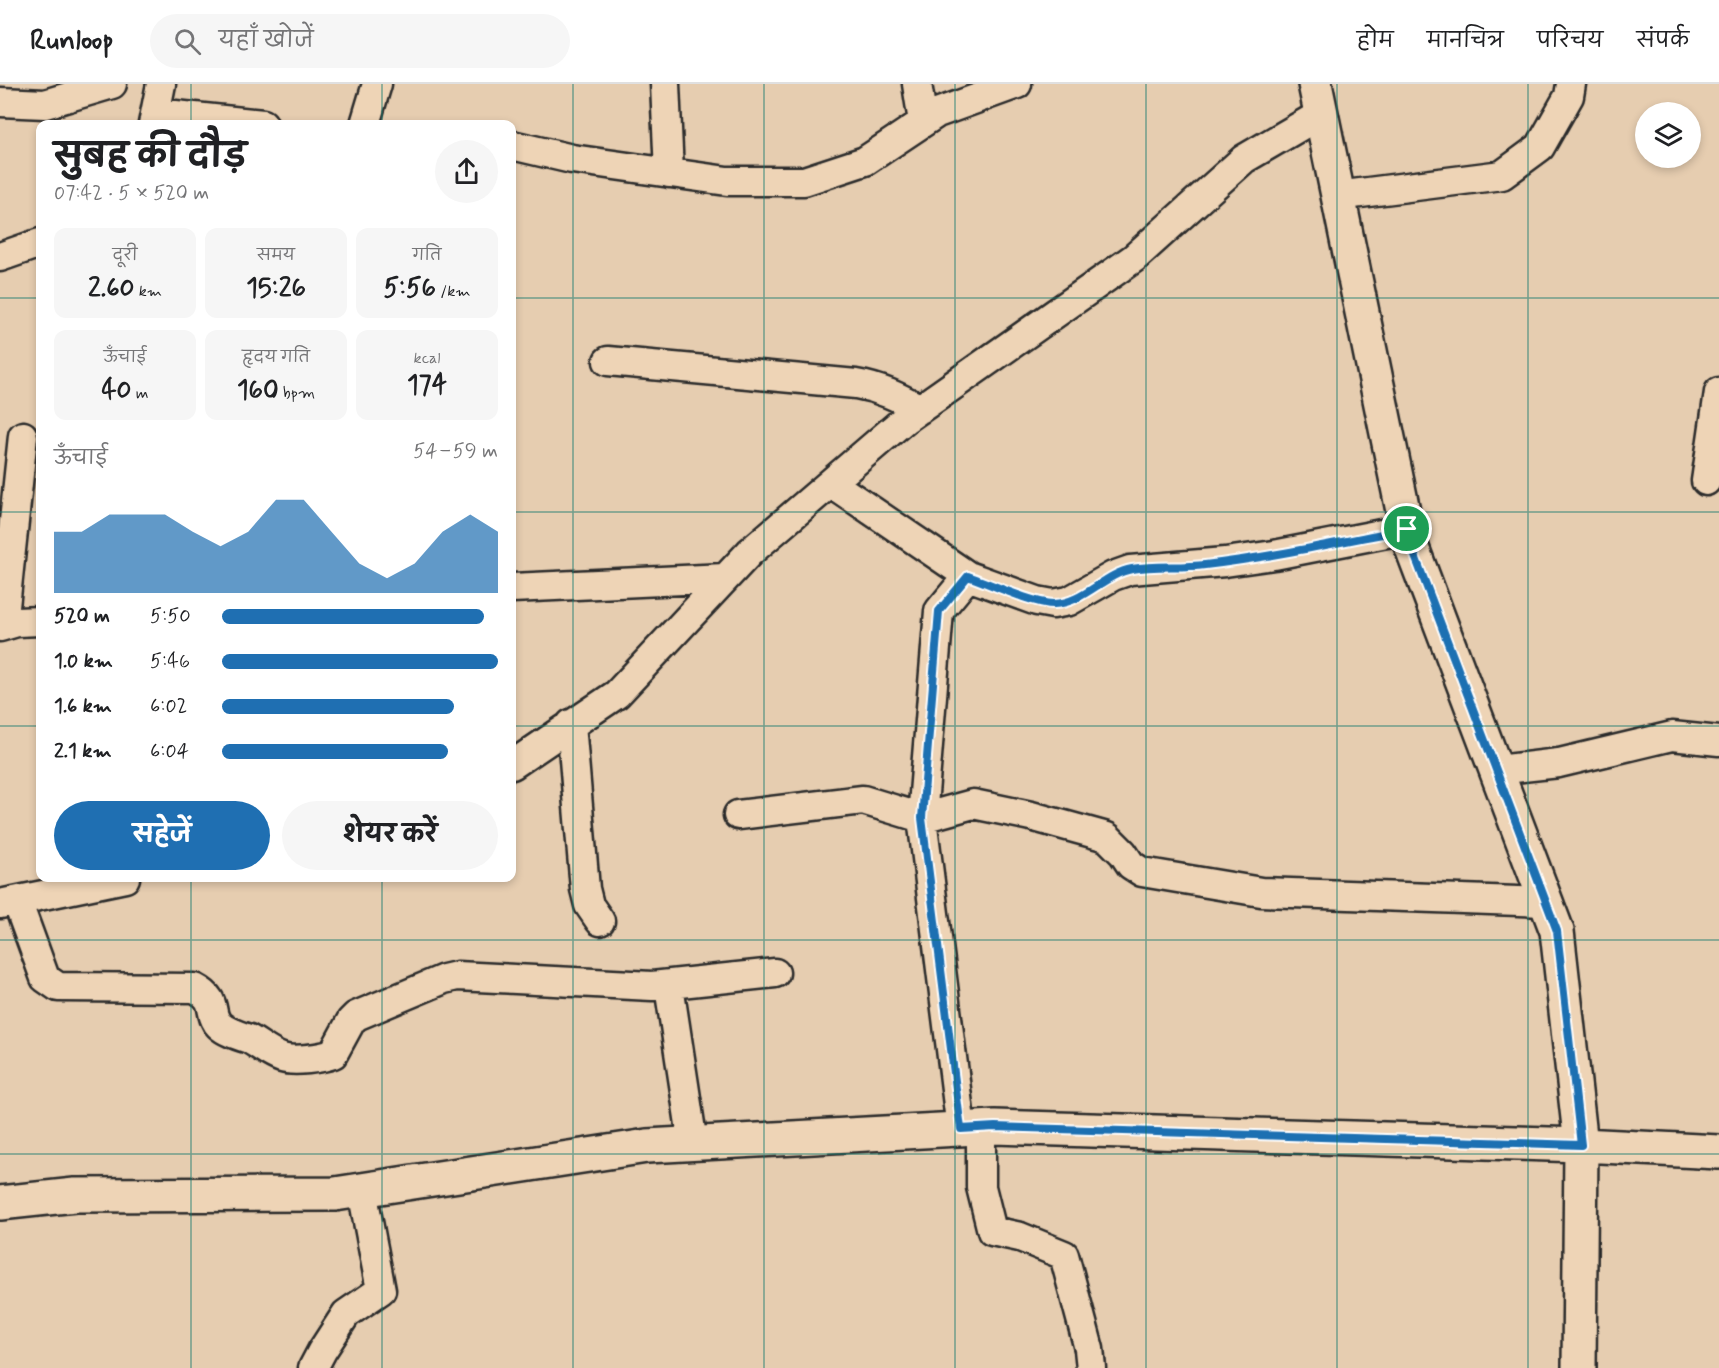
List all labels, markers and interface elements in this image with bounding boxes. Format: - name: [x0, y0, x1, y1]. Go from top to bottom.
- search box: [150, 14, 570, 68]
- text: Runloop: [30, 23, 114, 60]
- icon: search: [171, 25, 204, 58]
- text: यहाँ खोजें: [219, 27, 314, 55]
- text: होम: [1357, 27, 1394, 55]
- text: मानचित्र: [1427, 27, 1504, 55]
- text: परिचय: [1537, 27, 1603, 55]
- text: संपर्क: [1636, 27, 1689, 55]
- map controls: [1635, 102, 1701, 168]
- button: layers: [1635, 102, 1701, 168]
- text: सुबह की दौड़: [54, 135, 247, 179]
- button: share: [435, 140, 498, 203]
- text: 07:42 · 5 × 520 m: [54, 180, 209, 207]
- text: दूरी: [112, 245, 138, 266]
- text: समय: [257, 245, 295, 266]
- text: गति: [412, 245, 442, 266]
- text: 2.60: [88, 272, 134, 306]
- text: 15:26: [246, 272, 306, 306]
- text: 5:56: [383, 272, 436, 306]
- text: km: [134, 281, 162, 302]
- text: /km: [436, 281, 471, 302]
- text: ऊँचाई: [104, 347, 146, 368]
- text: हृदय गति: [242, 347, 310, 368]
- text: kcal: [414, 348, 440, 369]
- text: 174: [407, 369, 447, 403]
- text: 40: [101, 374, 131, 408]
- text: 160: [237, 374, 279, 408]
- text: m: [131, 383, 149, 404]
- text: bpm: [279, 383, 315, 404]
- text: 54–59 m: [413, 438, 498, 465]
- text: ऊँचाई: [54, 445, 108, 472]
- pin: [1381, 503, 1432, 554]
- icon: arrive: [1390, 512, 1423, 545]
- text: 520 m: [54, 603, 110, 630]
- text: 5:50: [150, 603, 191, 630]
- text: 1.0 km: [54, 648, 113, 675]
- text: 5:46: [150, 648, 190, 675]
- text: 1.6 km: [54, 693, 112, 720]
- text: 6:02: [150, 693, 187, 720]
- text: 2.1 km: [54, 738, 111, 765]
- text: 6:04: [150, 738, 189, 765]
- button: सहेजें: [54, 801, 270, 870]
- button: शेयर करें: [282, 801, 498, 870]

